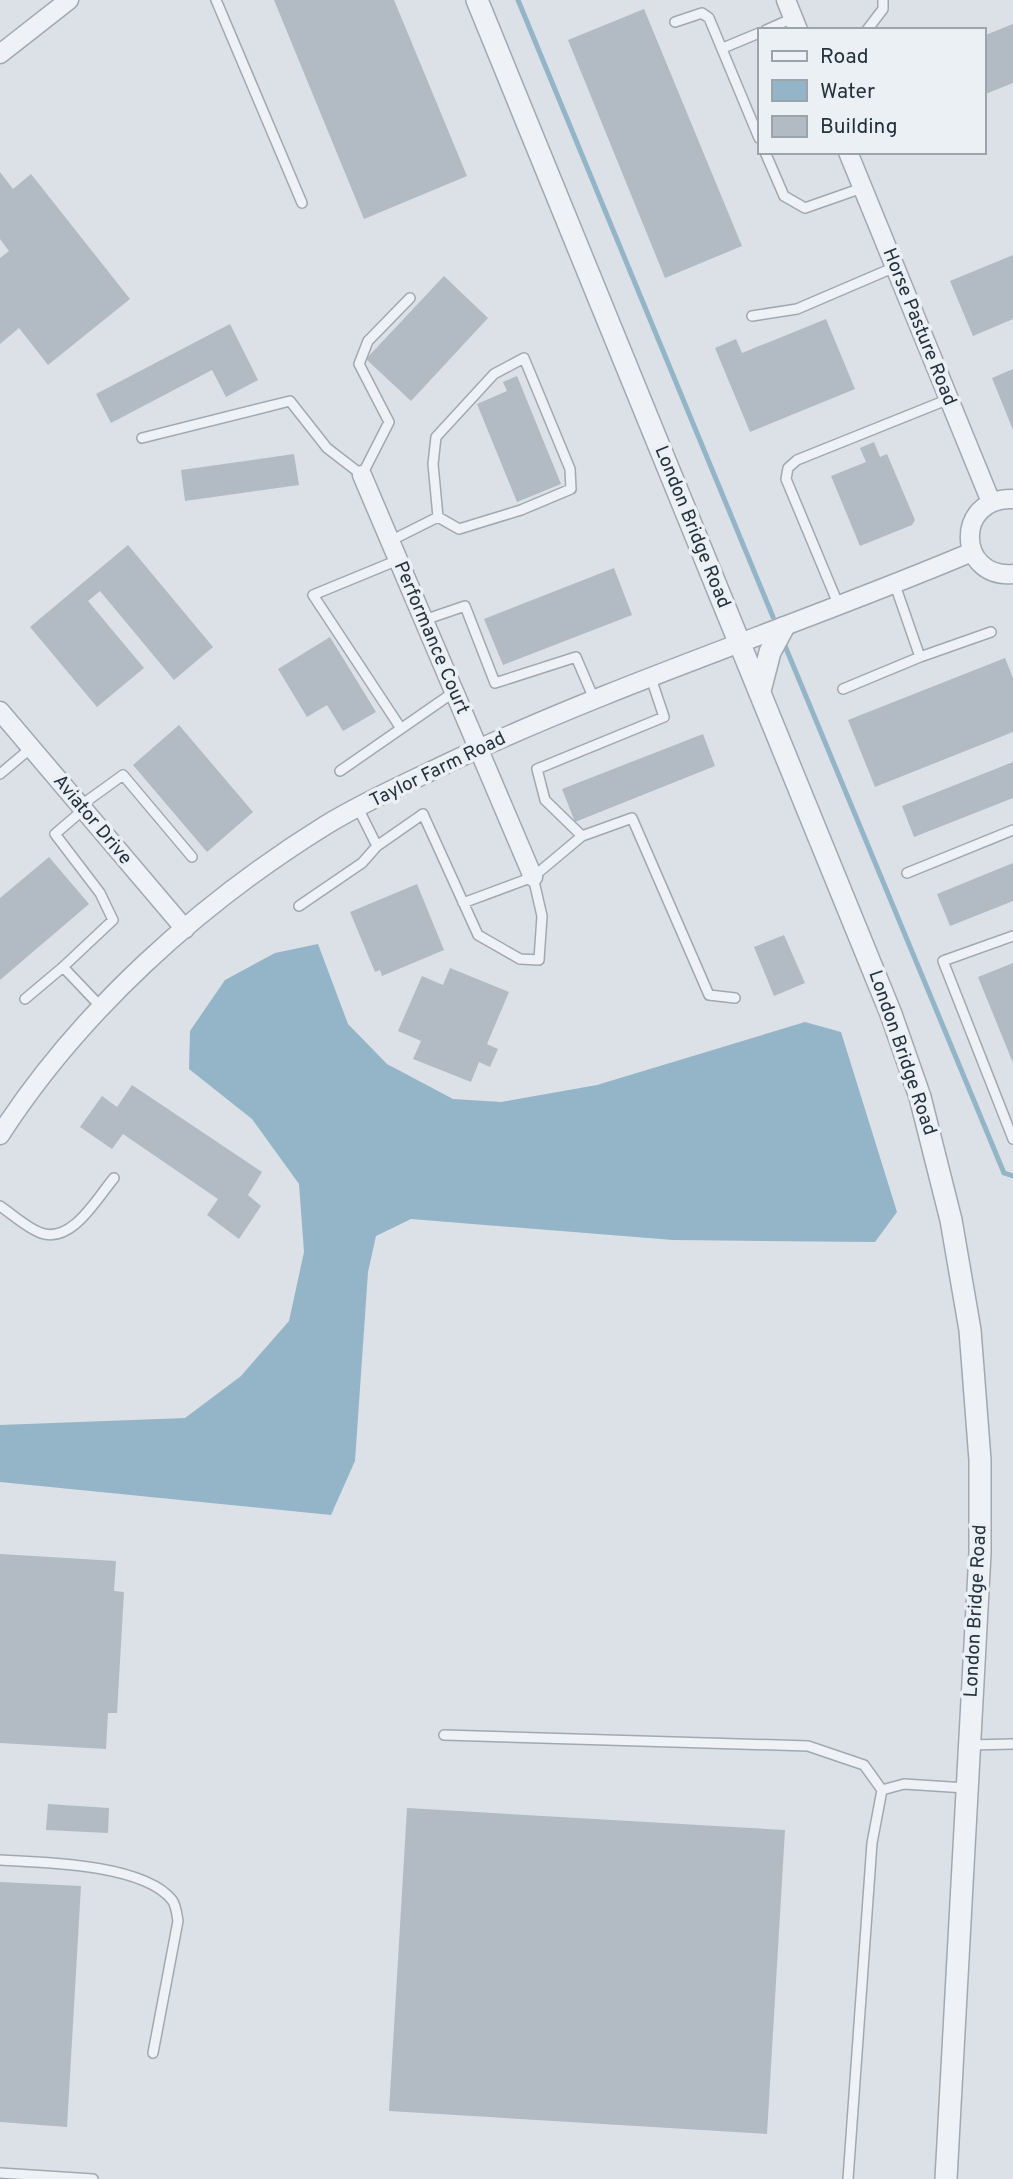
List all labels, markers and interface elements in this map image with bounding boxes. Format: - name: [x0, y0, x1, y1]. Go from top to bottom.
- legend: [758, 28, 985, 154]
- text: Road: [820, 44, 869, 71]
- text: Water: [820, 79, 875, 106]
- text: Building: [820, 114, 898, 141]
- street label: Horse Pasture Road: [876, 245, 962, 409]
- street label: London Bridge Road: [648, 442, 736, 612]
- street label: Performance Court: [388, 558, 474, 718]
- street label: Taylor Farm Road: [366, 727, 510, 813]
- street label: Aviator Drive: [47, 770, 137, 870]
- street label: London Bridge Road: [862, 967, 942, 1139]
- street label: London Bridge Road: [959, 1524, 993, 1698]

